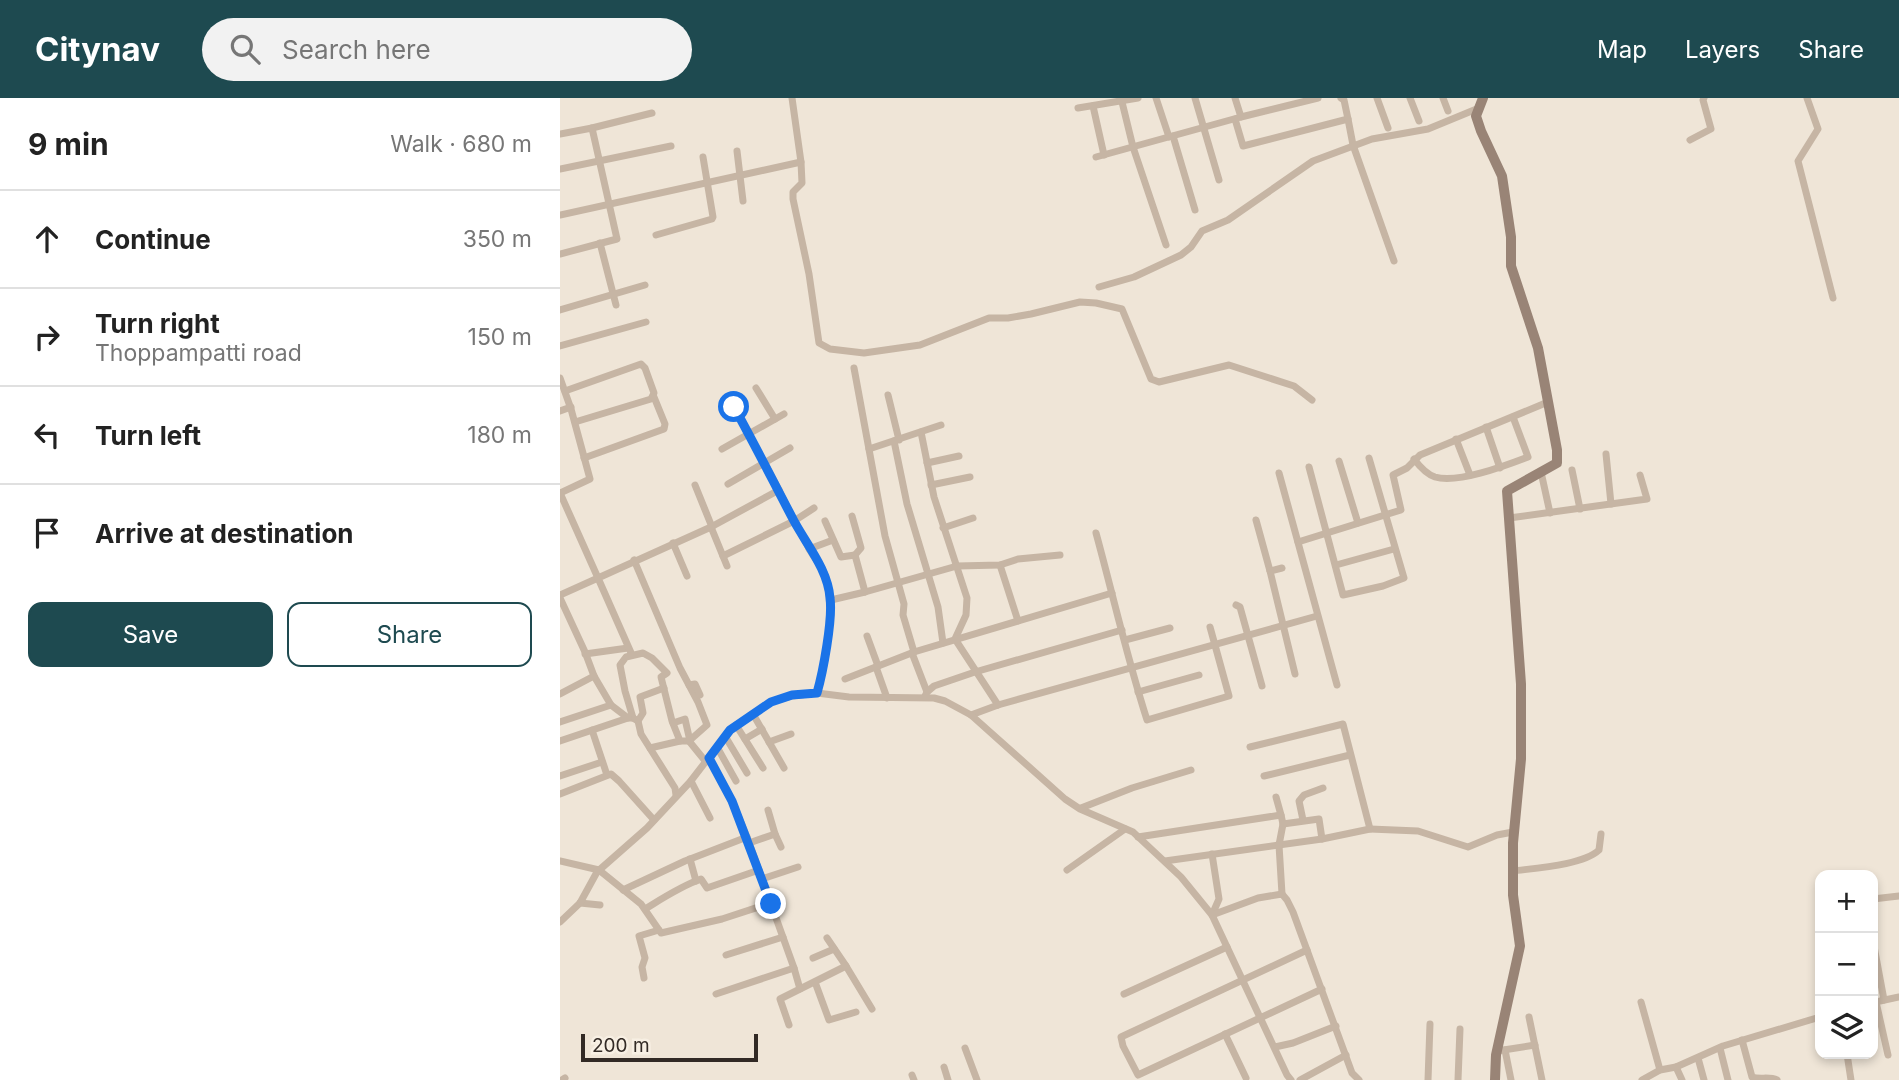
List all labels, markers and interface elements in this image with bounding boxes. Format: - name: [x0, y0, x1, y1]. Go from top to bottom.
- search box: [202, 18, 692, 81]
- text: Citynav: [35, 29, 160, 69]
- icon: search: [226, 30, 264, 68]
- text: Search here: [282, 34, 431, 65]
- text: Map: [1597, 35, 1647, 64]
- text: Layers: [1685, 35, 1760, 64]
- text: Share: [1798, 35, 1864, 64]
- text: 9 min: [28, 126, 109, 162]
- text: Walk · 680 m: [390, 130, 532, 158]
- icon: ahead: [28, 220, 66, 258]
- text: Continue: [95, 224, 211, 255]
- text: 350 m: [463, 225, 532, 253]
- text: Turn right: [95, 308, 220, 339]
- icon: right: [28, 318, 66, 356]
- text: 150 m: [468, 323, 532, 351]
- text: Thoppampatti road: [95, 339, 302, 367]
- route start: [718, 391, 749, 422]
- icon: left: [28, 416, 66, 454]
- text: Turn left: [95, 420, 201, 451]
- text: 180 m: [467, 421, 532, 449]
- icon: arrive: [28, 514, 66, 552]
- text: Arrive at destination: [95, 518, 354, 549]
- button: Save: [28, 602, 273, 667]
- button: Share: [287, 602, 532, 667]
- map controls: [1815, 870, 1878, 1059]
- button: +: [1815, 870, 1878, 933]
- route end: [755, 888, 786, 919]
- button: −: [1815, 933, 1878, 996]
- button: layers: [1815, 996, 1878, 1059]
- scale bar: [581, 1031, 758, 1063]
- text: 200 m: [592, 1034, 650, 1057]

